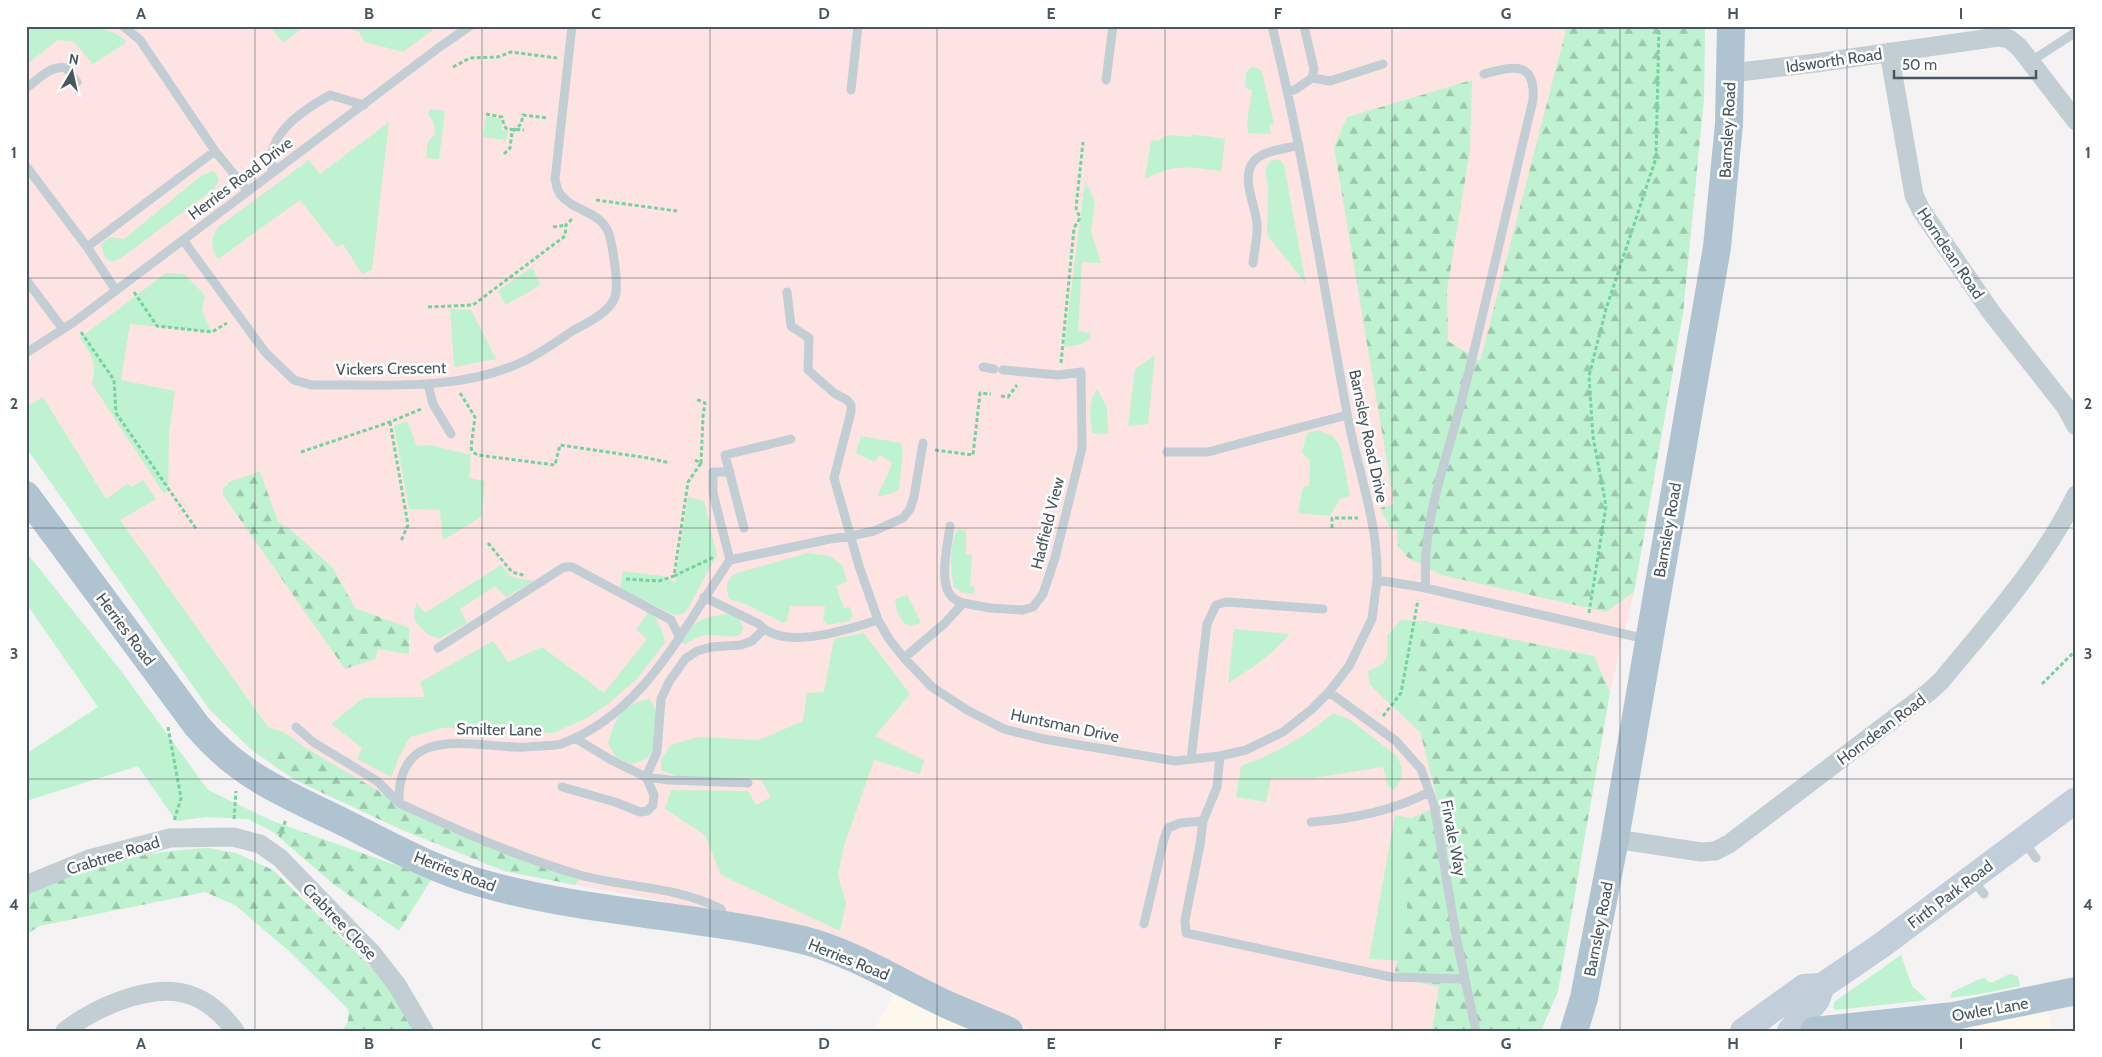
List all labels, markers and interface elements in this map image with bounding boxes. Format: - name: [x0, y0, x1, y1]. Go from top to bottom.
- text: A: [136, 4, 146, 23]
- text: B: [364, 4, 374, 23]
- text: C: [591, 4, 601, 23]
- text: D: [818, 4, 830, 23]
- text: E: [1046, 4, 1056, 23]
- text: F: [1274, 4, 1283, 23]
- text: G: [1501, 4, 1511, 23]
- text: H: [1727, 4, 1739, 23]
- text: I: [1959, 4, 1963, 23]
- street label: Idsworth Road: [1785, 44, 1883, 77]
- north arrow: [48, 48, 98, 98]
- scale bar: [1894, 48, 2037, 80]
- text: N: [68, 49, 80, 69]
- text: 50 m: [1902, 56, 1937, 74]
- street label: Barnsley Road: [1715, 82, 1739, 178]
- street label: Herries Road Drive: [185, 133, 296, 224]
- text: 1: [11, 143, 17, 162]
- text: 1: [2085, 143, 2091, 162]
- street label: Horndean Road: [1913, 204, 1988, 302]
- street label: Vickers Crescent: [336, 358, 447, 379]
- street label: Barnsley Road Drive: [1345, 368, 1392, 504]
- text: 2: [10, 394, 18, 413]
- text: 2: [2084, 394, 2092, 413]
- street label: Hadfield View: [1027, 475, 1068, 571]
- street label: Barnsley Road: [1650, 481, 1685, 579]
- street label: Herries Road: [92, 589, 159, 669]
- text: 3: [10, 644, 18, 663]
- text: 3: [2084, 644, 2092, 663]
- street label: Horndean Road: [1833, 690, 1929, 769]
- street label: Huntsman Drive: [1009, 705, 1121, 746]
- street label: Smilter Lane: [456, 719, 542, 740]
- street label: Firvale Way: [1437, 798, 1470, 878]
- street label: Crabtree Road: [64, 832, 162, 879]
- street label: Herries Road: [411, 847, 498, 896]
- street label: Firth Park Road: [1904, 856, 1997, 933]
- street label: Crabtree Close: [299, 879, 381, 963]
- street label: Barnsley Road: [1580, 880, 1617, 978]
- text: 4: [9, 895, 19, 914]
- text: 4: [2083, 895, 2093, 914]
- street label: Herries Road: [805, 935, 892, 984]
- street label: Owler Lane: [1950, 993, 2030, 1026]
- text: A: [136, 1034, 146, 1053]
- text: B: [364, 1034, 374, 1053]
- text: C: [591, 1034, 601, 1053]
- text: D: [818, 1034, 830, 1053]
- text: E: [1046, 1034, 1056, 1053]
- text: F: [1274, 1034, 1283, 1053]
- text: G: [1501, 1034, 1511, 1053]
- text: H: [1727, 1034, 1739, 1053]
- text: I: [1959, 1034, 1963, 1053]

